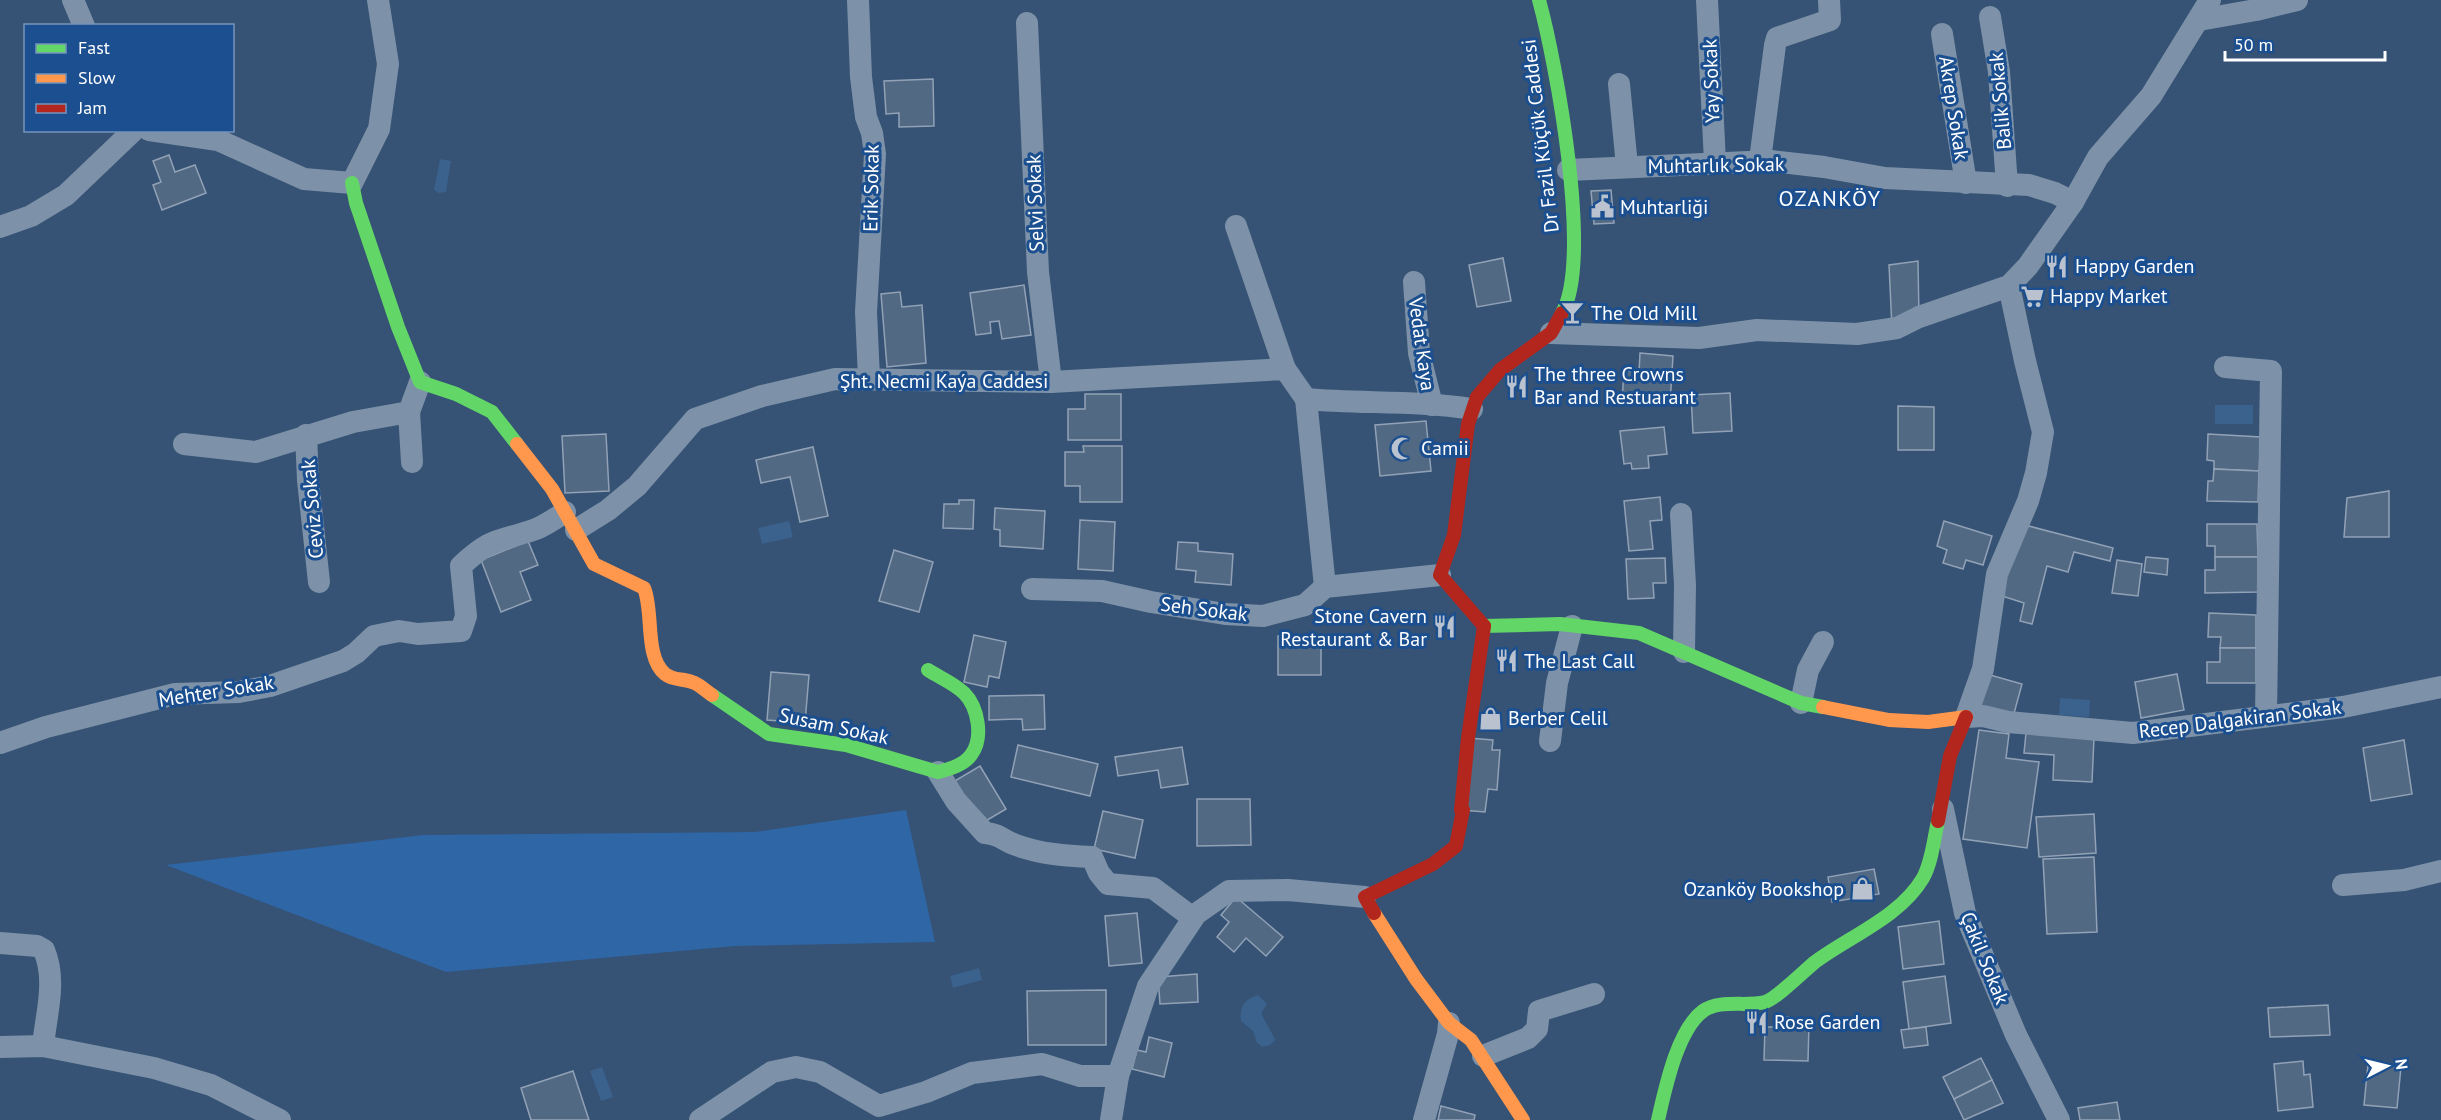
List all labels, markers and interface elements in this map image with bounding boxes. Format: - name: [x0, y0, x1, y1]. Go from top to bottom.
- legend: [24, 24, 234, 132]
- scale bar: [2225, 24, 2386, 62]
- text: 50 m: [2234, 33, 2273, 56]
- text: Fast: [78, 36, 110, 59]
- street label: Dr Fazil Kϋçϋk Caddesi: [1515, 38, 1565, 234]
- street label: Yay Sokak: [1697, 38, 1725, 123]
- street label: Balik Sokak: [1983, 51, 2017, 151]
- street label: Akrep Sokak: [1933, 54, 1975, 162]
- text: Slow: [78, 66, 116, 89]
- text: Jam: [77, 96, 107, 119]
- street label: Erik Sokak: [857, 144, 885, 232]
- street label: Muhtarlık Sokak: [1647, 151, 1785, 179]
- street label: Selvi Sokak: [1020, 153, 1050, 252]
- district label: OZANKÖY: [1778, 184, 1882, 212]
- public building icon: Muhtarliği: [1589, 194, 1615, 220]
- place label: Muhtarliği: [1620, 194, 1708, 220]
- restaurant icon: Happy Garden: [2044, 253, 2070, 279]
- place label: Happy Garden: [2075, 253, 2195, 279]
- supermarket icon: Happy Market: [2019, 283, 2045, 309]
- place label: Happy Market: [2050, 283, 2168, 309]
- street label: Vedat Kaya: [1402, 295, 1441, 392]
- bar icon: The Old Mill: [1560, 300, 1586, 326]
- place label: The Old Mill: [1591, 300, 1697, 326]
- place label: The three Crowns Bar and Restuarant: [1534, 361, 1696, 410]
- street label: Şht. Necmi Kaýa Caddesi: [840, 368, 1048, 394]
- restaurant icon: The three Crowns Bar and Restuarant: [1503, 373, 1529, 399]
- mosque icon: Camii: [1390, 435, 1416, 461]
- place label: Camii: [1421, 435, 1469, 461]
- street label: Ceviz Sokak: [295, 458, 329, 560]
- street label: Seh Sokak: [1159, 591, 1249, 627]
- place label: Stone Cavern Restaurant & Bar: [1280, 603, 1427, 652]
- restaurant icon: Stone Cavern Restaurant & Bar: [1432, 614, 1458, 640]
- restaurant icon: The Last Call: [1493, 648, 1519, 674]
- place label: The Last Call: [1524, 648, 1635, 674]
- street label: Mehter Sokak: [157, 669, 276, 713]
- street label: Recep Dalgakiran Sokak: [2137, 694, 2343, 744]
- street label: Susam Sokak: [777, 702, 892, 750]
- shop icon: Berber Celil: [1477, 705, 1503, 731]
- place label: Berber Celil: [1508, 705, 1608, 731]
- place label: Ozanköy Bookshop: [1684, 876, 1844, 902]
- shop icon: Ozanköy Bookshop: [1849, 876, 1875, 902]
- street label: Çakil Sokak: [1955, 908, 2015, 1008]
- restaurant icon: Rose Garden: [1743, 1009, 1769, 1035]
- place label: Rose Garden: [1774, 1009, 1880, 1035]
- north arrow: [2357, 1036, 2417, 1096]
- text: N: [2391, 1058, 2412, 1071]

